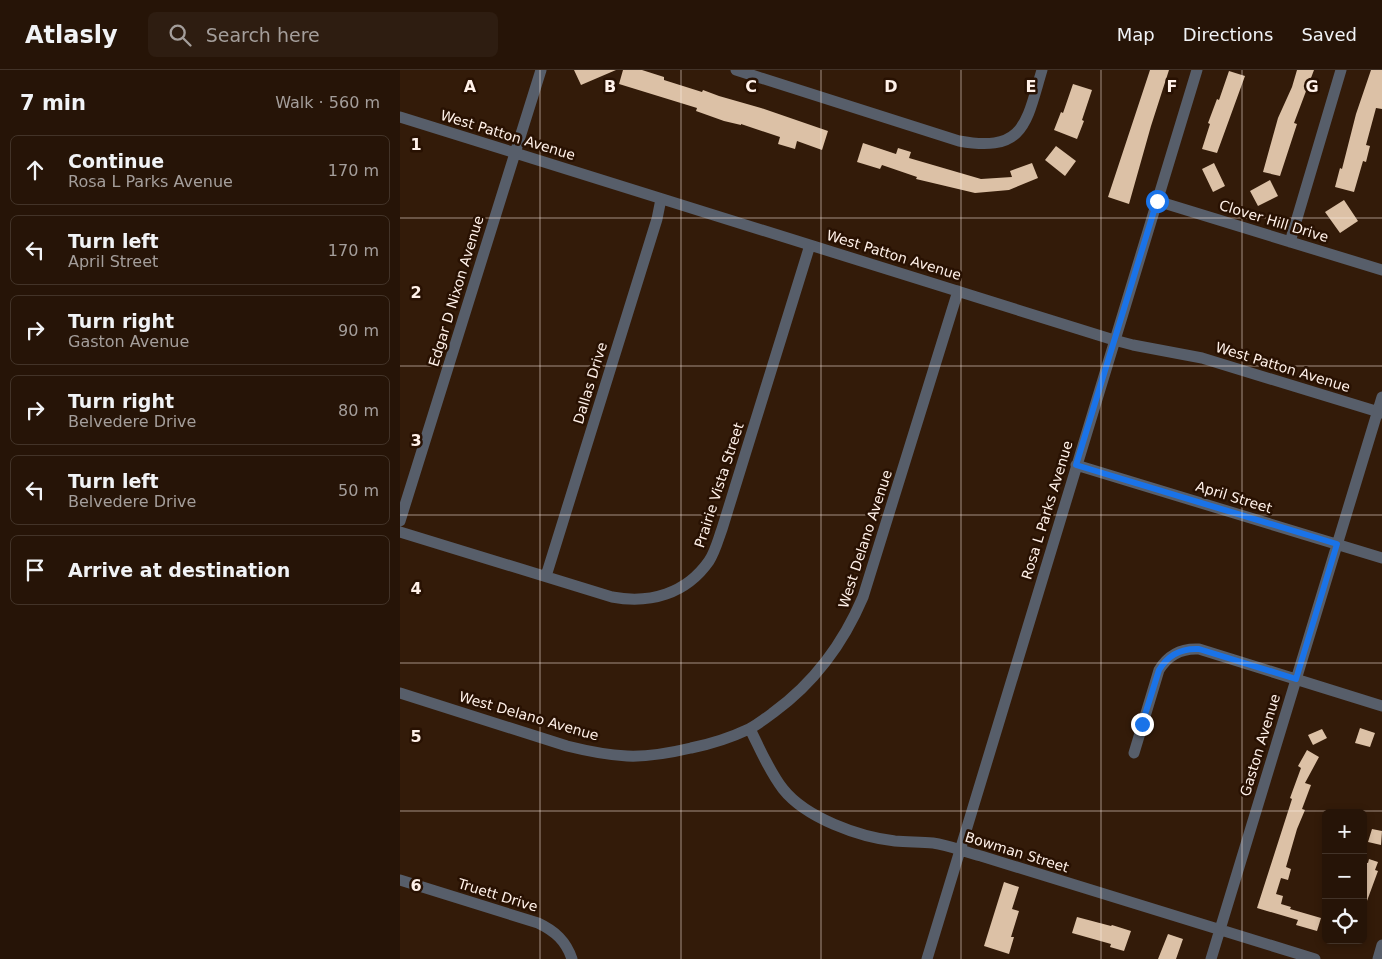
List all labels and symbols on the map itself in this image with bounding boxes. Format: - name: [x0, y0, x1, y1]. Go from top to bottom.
- text: A: [464, 77, 477, 96]
- text: B: [604, 77, 616, 96]
- text: C: [745, 77, 757, 96]
- text: D: [884, 77, 898, 96]
- text: E: [1026, 77, 1036, 96]
- text: F: [1167, 77, 1177, 96]
- text: G: [1305, 77, 1319, 96]
- street label: West Patton Avenue: [439, 107, 577, 163]
- text: 1: [410, 135, 422, 154]
- route start: [1146, 190, 1169, 213]
- street label: Clover Hill Drive: [1217, 197, 1331, 245]
- street label: Edgar D Nixon Avenue: [425, 214, 487, 368]
- street label: West Patton Avenue: [825, 227, 963, 283]
- text: 2: [410, 283, 422, 302]
- street label: West Patton Avenue: [1214, 339, 1352, 395]
- street label: Dallas Drive: [570, 340, 610, 426]
- street label: Prairie Vista Street: [691, 420, 747, 550]
- text: 3: [410, 431, 422, 450]
- street label: Rosa L Parks Avenue: [1018, 439, 1076, 581]
- street label: West Delano Avenue: [835, 468, 895, 610]
- street label: April Street: [1194, 478, 1275, 516]
- text: 4: [410, 579, 422, 598]
- street label: West Delano Avenue: [457, 688, 601, 744]
- street label: Gaston Avenue: [1237, 692, 1283, 798]
- route end: [1131, 713, 1154, 736]
- text: 5: [410, 727, 422, 746]
- street label: Bowman Street: [963, 829, 1071, 876]
- street label: Truett Drive: [455, 875, 540, 915]
- text: 6: [410, 876, 422, 895]

